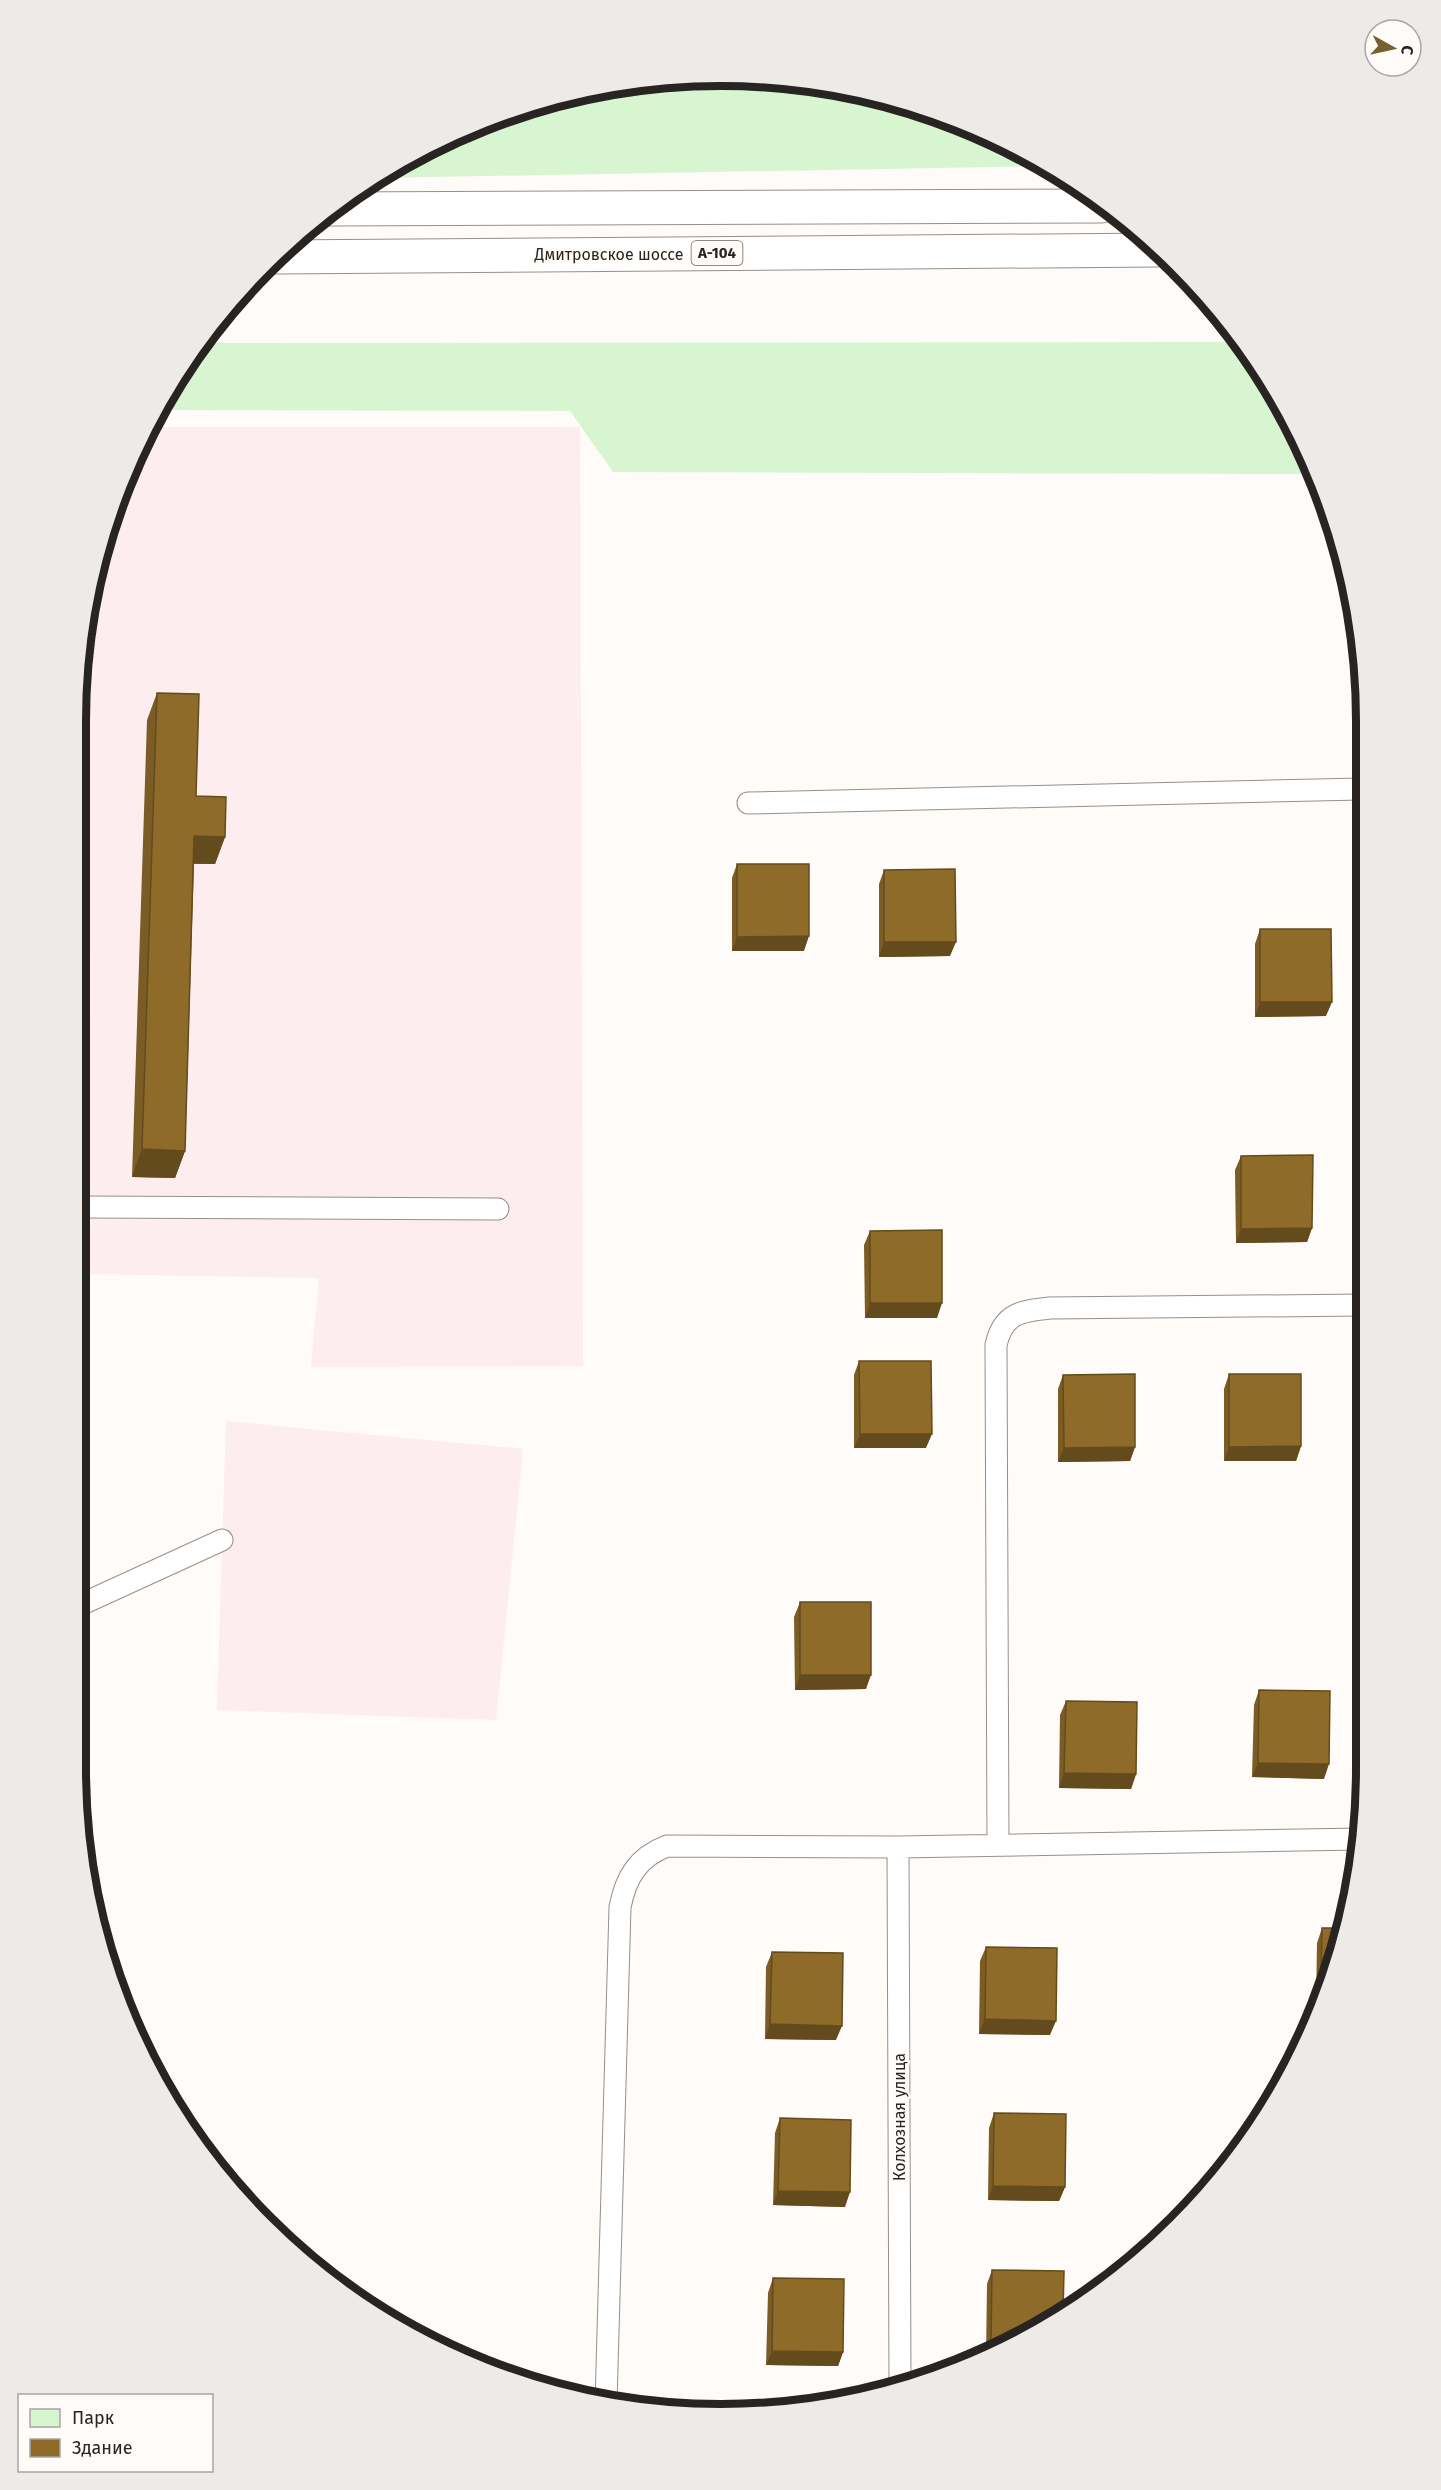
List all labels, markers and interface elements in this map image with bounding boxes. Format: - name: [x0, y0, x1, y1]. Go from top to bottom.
- north arrow: [1363, 18, 1423, 78]
- text: С: [1397, 44, 1417, 57]
- road number: А-104: [692, 241, 742, 265]
- street label: Дмитровское шоссе: [534, 245, 683, 264]
- street label: Колхозная улица: [890, 2053, 909, 2181]
- legend: [18, 2394, 213, 2472]
- text: Парк: [72, 2407, 115, 2429]
- text: Здание: [72, 2437, 133, 2459]

